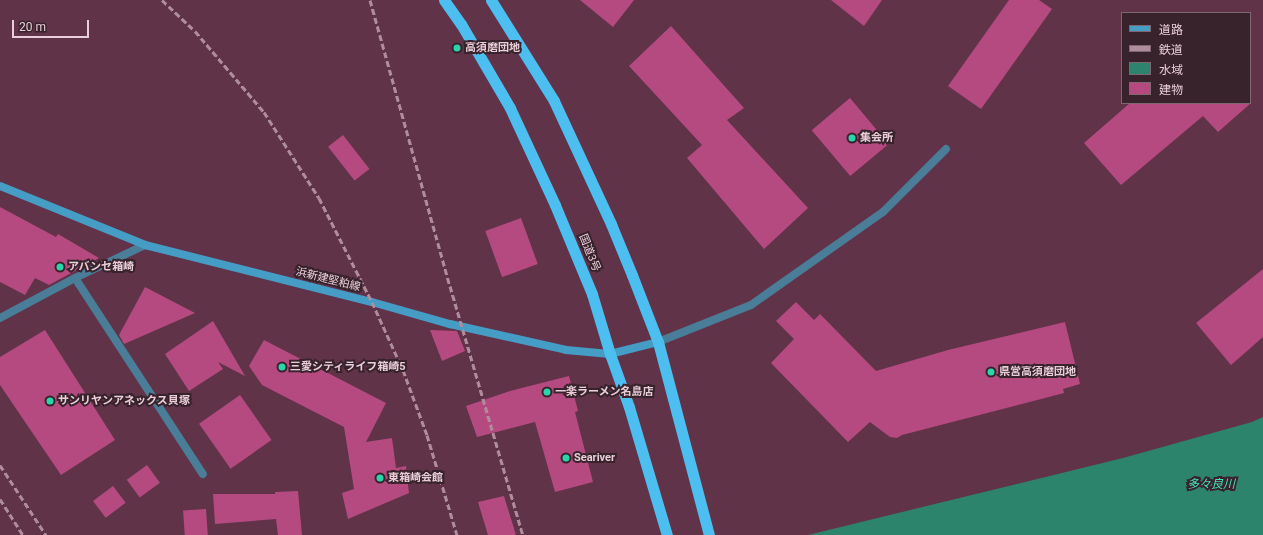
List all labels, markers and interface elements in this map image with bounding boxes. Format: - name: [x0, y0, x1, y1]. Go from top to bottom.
- scale bar: [14, 12, 91, 38]
- legend: [1121, 12, 1251, 104]
- text: 20 m: [19, 20, 46, 34]
- text: 道路: [1159, 23, 1183, 37]
- place label: 高須磨団地: [465, 41, 520, 55]
- marker: 高須磨団地: [452, 43, 462, 53]
- text: 鉄道: [1159, 43, 1183, 57]
- text: 水域: [1159, 63, 1183, 77]
- text: 建物: [1159, 83, 1183, 97]
- place label: 集会所: [860, 131, 893, 145]
- marker: 集会所: [847, 133, 857, 143]
- street label: 国道3号: [576, 232, 602, 274]
- place label: アバンセ箱崎: [68, 260, 134, 274]
- marker: アバンセ箱崎: [55, 262, 65, 272]
- street label: 浜新建堅粕線: [294, 266, 362, 294]
- place label: 三愛シティライフ箱崎5: [290, 360, 406, 374]
- marker: 三愛シティライフ箱崎5: [277, 362, 287, 372]
- place label: 県営高須磨団地: [999, 365, 1076, 379]
- marker: 県営高須磨団地: [986, 367, 996, 377]
- place label: 一楽ラーメン名島店: [555, 385, 654, 399]
- marker: 一楽ラーメン名島店: [542, 387, 552, 397]
- place label: サンリヤンアネックス貝塚: [58, 394, 190, 408]
- marker: サンリヤンアネックス貝塚: [45, 396, 55, 406]
- place label: Seariver: [574, 451, 615, 465]
- marker: Seariver: [561, 453, 571, 463]
- place label: 東箱崎会館: [388, 471, 443, 485]
- marker: 東箱崎会館: [375, 473, 385, 483]
- water label: 多々良川: [1187, 478, 1235, 492]

